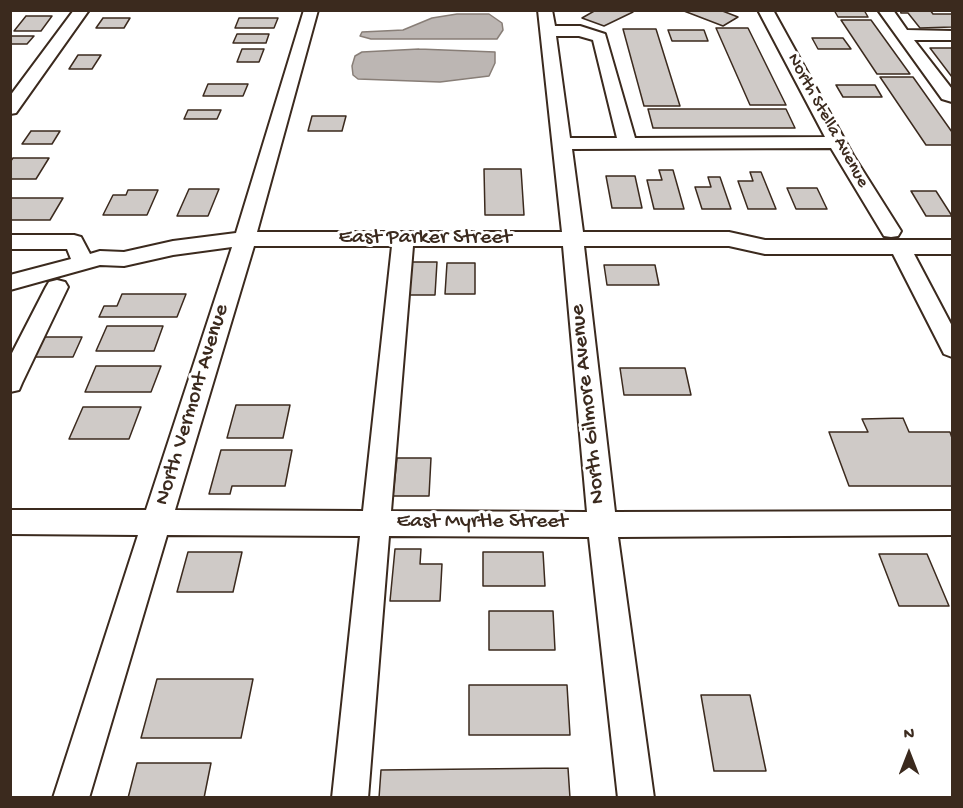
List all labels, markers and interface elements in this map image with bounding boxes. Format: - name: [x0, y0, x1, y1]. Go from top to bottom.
- street label: North Stella Avenue: [781, 50, 873, 192]
- street label: East Parker Street: [338, 226, 512, 252]
- street label: North Vermont Avenue: [150, 301, 236, 509]
- street label: North Gilmore Avenue: [565, 303, 613, 505]
- street label: East Myrtle Street: [396, 510, 568, 536]
- north arrow: [879, 724, 939, 784]
- text: N: [904, 726, 914, 745]

